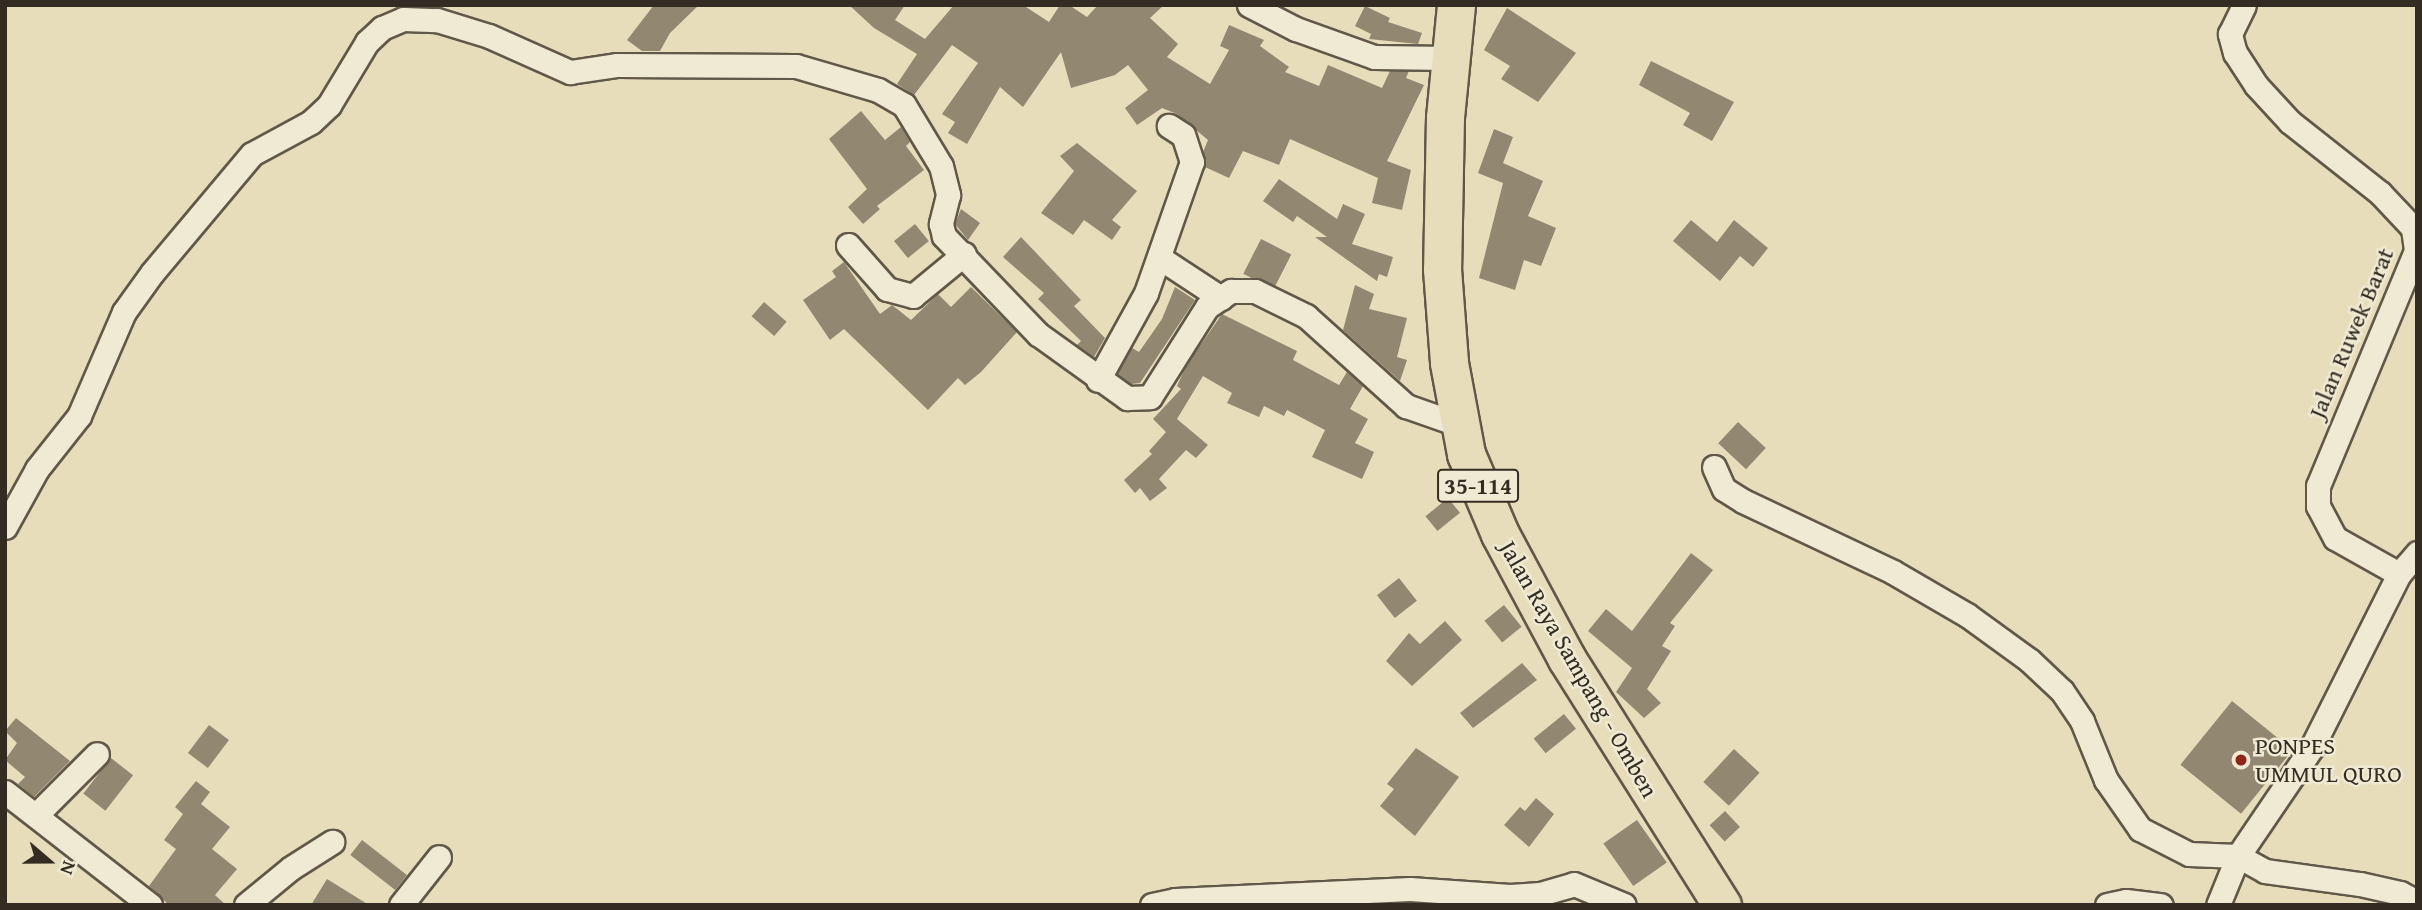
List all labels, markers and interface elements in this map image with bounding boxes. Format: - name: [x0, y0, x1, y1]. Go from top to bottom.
- street label: Jalan Ruwek Barat: [2302, 243, 2400, 423]
- road number: 35-114: [1436, 466, 1520, 506]
- street label: Jalan Raya Sampang - Omben: [1494, 536, 1664, 802]
- place label: PONPES UMMUL QURO: [2255, 732, 2402, 788]
- marker: PONPES UMMUL QURO: [2233, 752, 2249, 768]
- north arrow: [14, 826, 84, 896]
- text: N: [53, 857, 84, 879]

